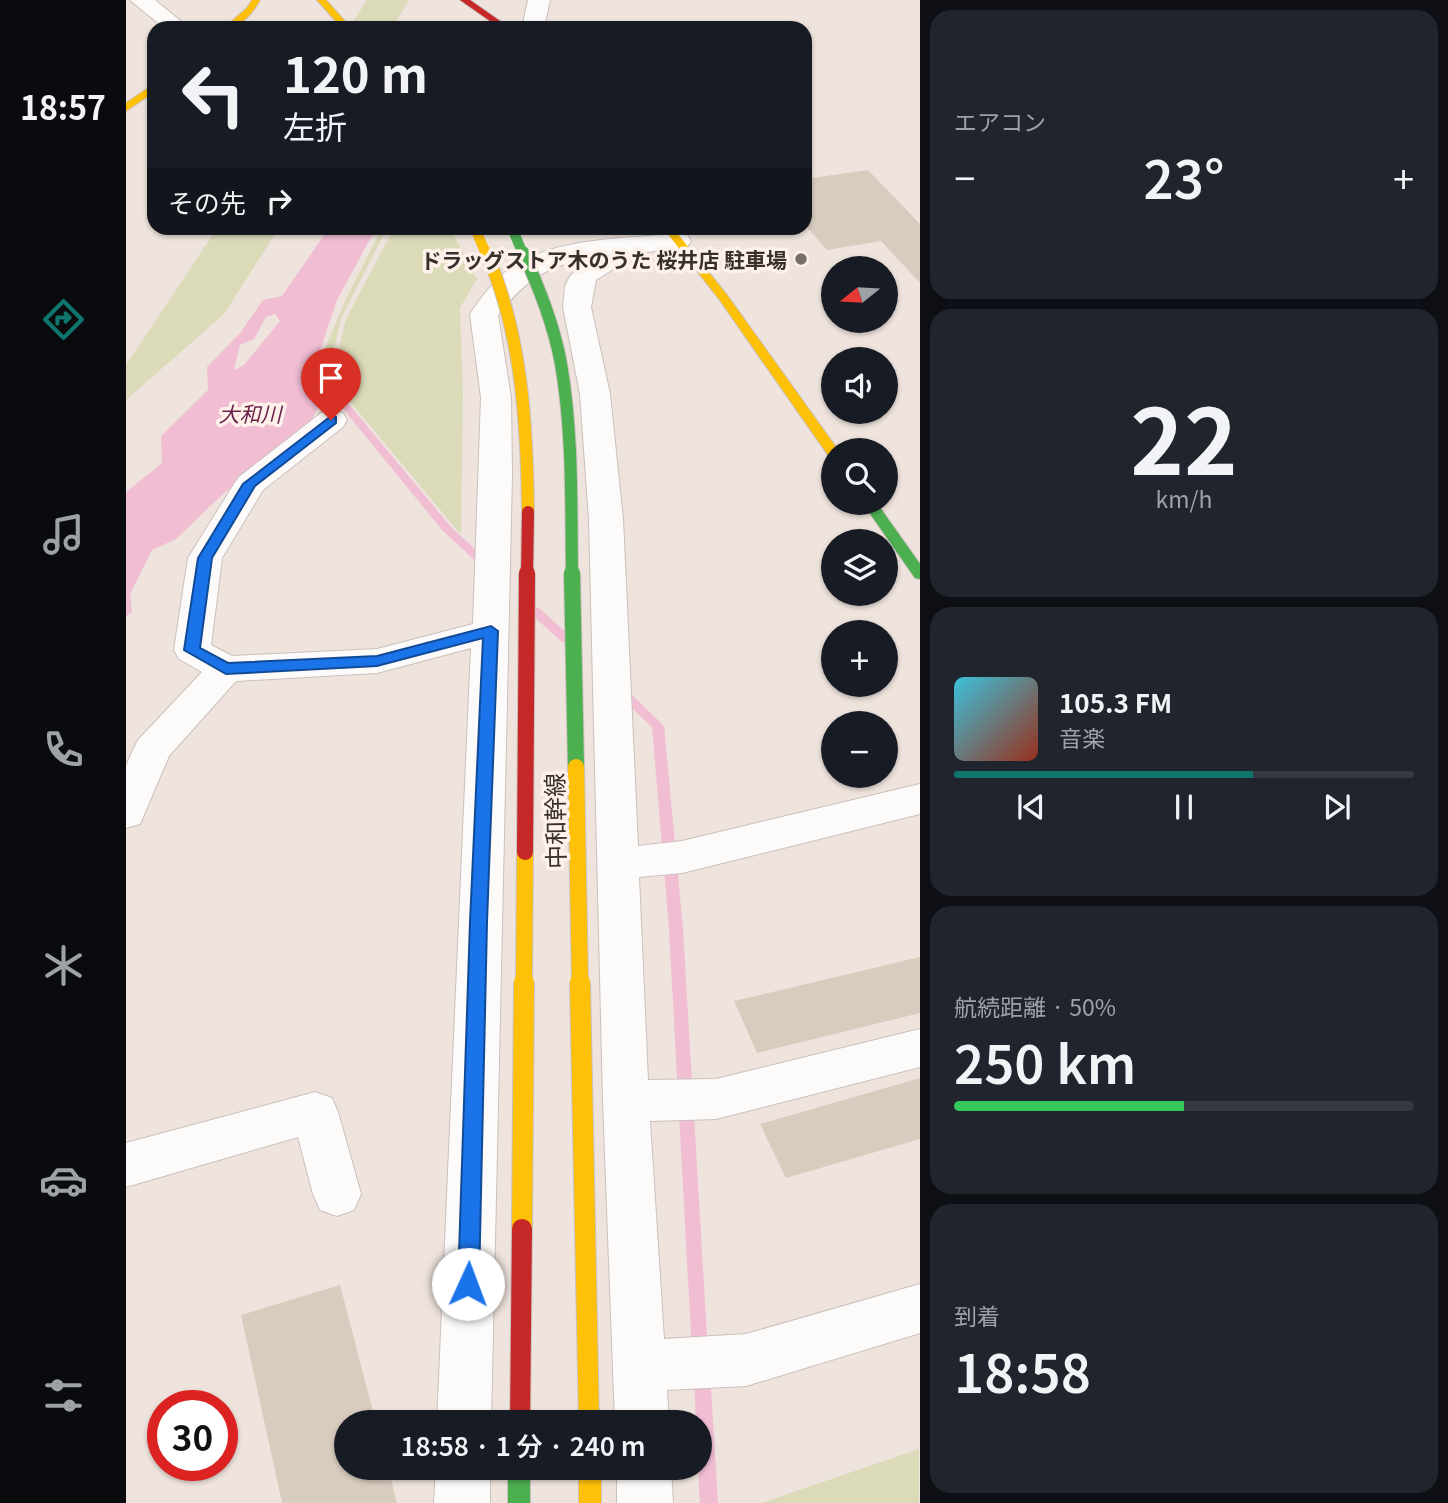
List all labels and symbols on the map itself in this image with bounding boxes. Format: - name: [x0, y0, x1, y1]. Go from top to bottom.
- place label: ドラッグストア木のうた 桜井店 駐車場: [420, 244, 787, 274]
- marker: ドラッグストア木のうた 桜井店 駐車場: [793, 251, 809, 267]
- north arrow: [821, 256, 898, 332]
- pin: [301, 348, 361, 420]
- water label: 大和川: [219, 398, 283, 428]
- street label: 中和幹線: [536, 773, 572, 869]
- position arrow: [431, 1247, 505, 1321]
- speed limit sign: 30: [147, 1390, 238, 1481]

